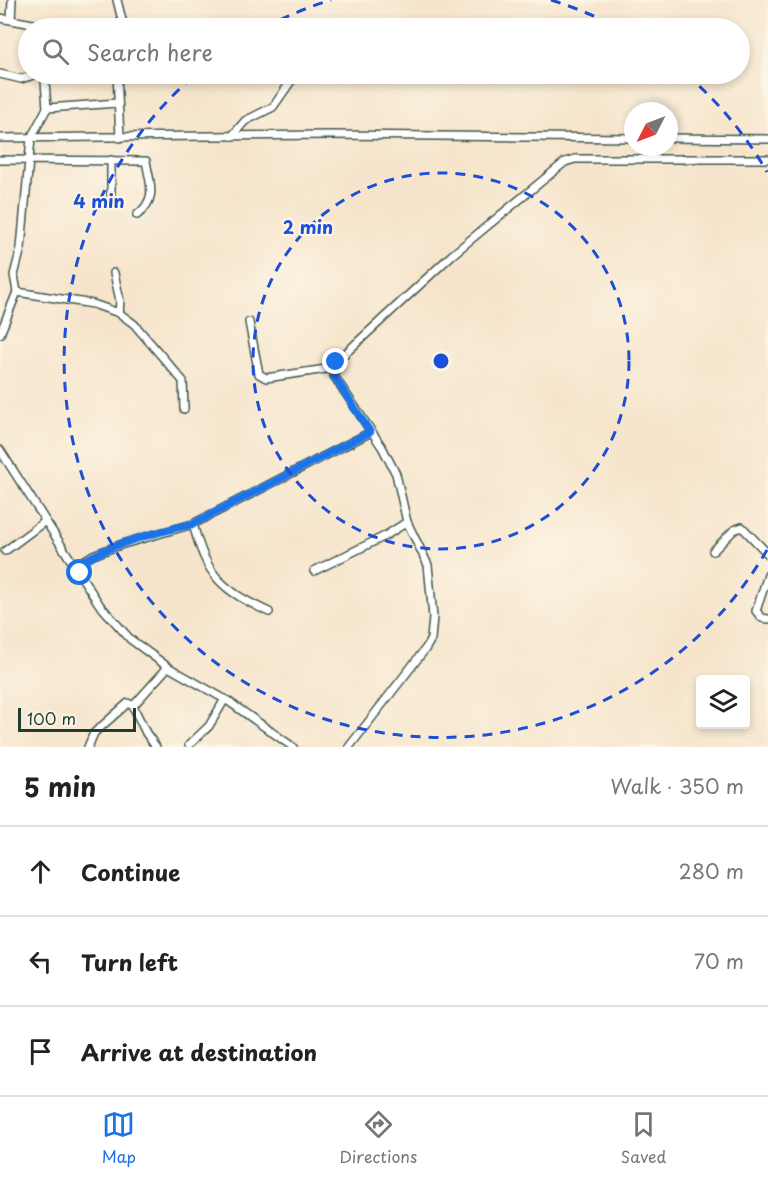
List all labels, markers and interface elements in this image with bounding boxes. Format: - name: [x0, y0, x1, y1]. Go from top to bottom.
- search box: [18, 18, 750, 84]
- icon: search: [39, 35, 72, 68]
- text: Search here: [87, 35, 213, 68]
- north arrow: [624, 102, 678, 156]
- text: 4 min: [73, 187, 125, 214]
- text: 2 min: [283, 213, 333, 240]
- route end: [322, 348, 348, 374]
- centre of rings: [431, 351, 451, 371]
- route start: [66, 559, 92, 585]
- map controls: [696, 675, 750, 729]
- button: layers: [696, 675, 750, 729]
- scale bar: [18, 705, 136, 732]
- text: 100 m: [27, 706, 76, 730]
- text: 5 min: [24, 767, 96, 806]
- text: Walk · 350 m: [611, 771, 744, 801]
- icon: ahead: [24, 855, 57, 888]
- text: Continue: [81, 855, 180, 888]
- text: 280 m: [679, 856, 744, 886]
- icon: left: [24, 945, 57, 978]
- text: Turn left: [81, 945, 178, 978]
- text: 70 m: [694, 946, 744, 976]
- icon: arrive: [24, 1035, 57, 1068]
- text: Arrive at destination: [81, 1035, 317, 1068]
- tab: Map: [102, 1108, 136, 1168]
- tab: Directions: [339, 1108, 417, 1168]
- tab: Saved: [621, 1108, 666, 1168]

